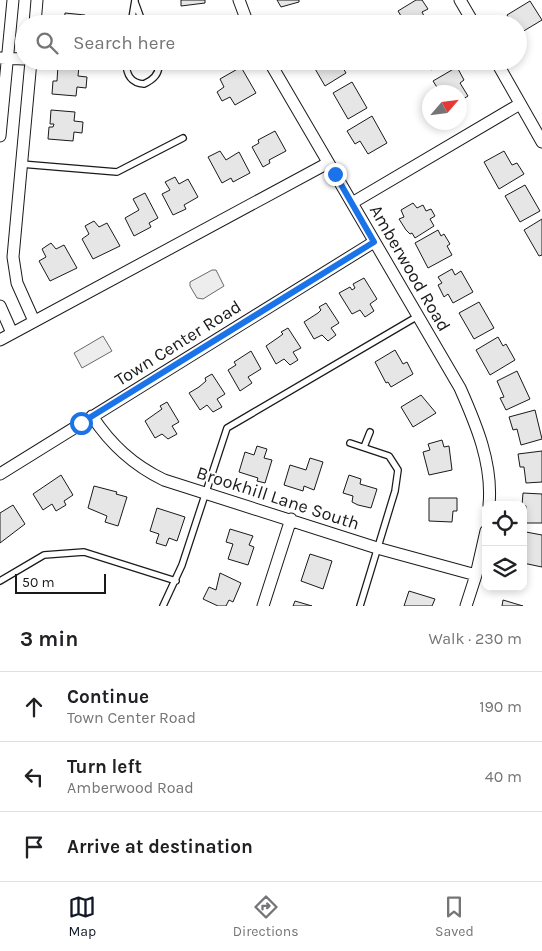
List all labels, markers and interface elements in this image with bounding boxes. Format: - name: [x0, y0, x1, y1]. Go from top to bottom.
- search box: [15, 15, 527, 70]
- icon: search: [33, 29, 61, 57]
- text: Search here: [73, 32, 175, 54]
- north arrow: [422, 85, 467, 130]
- route end: [324, 163, 347, 186]
- street label: Amberwood Road: [365, 201, 455, 335]
- street label: Town Center Road: [111, 295, 245, 391]
- route start: [70, 412, 93, 435]
- street label: Brookhill Lane South: [194, 461, 362, 535]
- map controls: [482, 501, 527, 591]
- button: locate: [482, 501, 527, 546]
- button: layers: [482, 546, 527, 591]
- scale bar: [15, 571, 106, 594]
- text: 50 m: [22, 574, 55, 591]
- text: 3 min: [20, 627, 78, 651]
- text: Walk · 230 m: [428, 629, 522, 648]
- text: Continue: [67, 686, 149, 708]
- icon: ahead: [20, 693, 48, 721]
- text: 190 m: [479, 697, 522, 716]
- text: Town Center Road: [67, 708, 196, 727]
- text: Turn left: [67, 756, 142, 778]
- icon: left: [20, 763, 48, 791]
- text: 40 m: [485, 767, 522, 786]
- text: Amberwood Road: [67, 778, 194, 797]
- icon: arrive: [20, 833, 48, 861]
- text: Arrive at destination: [67, 836, 253, 858]
- tab: Map: [68, 893, 96, 940]
- tab: Directions: [233, 893, 299, 940]
- tab: Saved: [435, 893, 474, 940]

